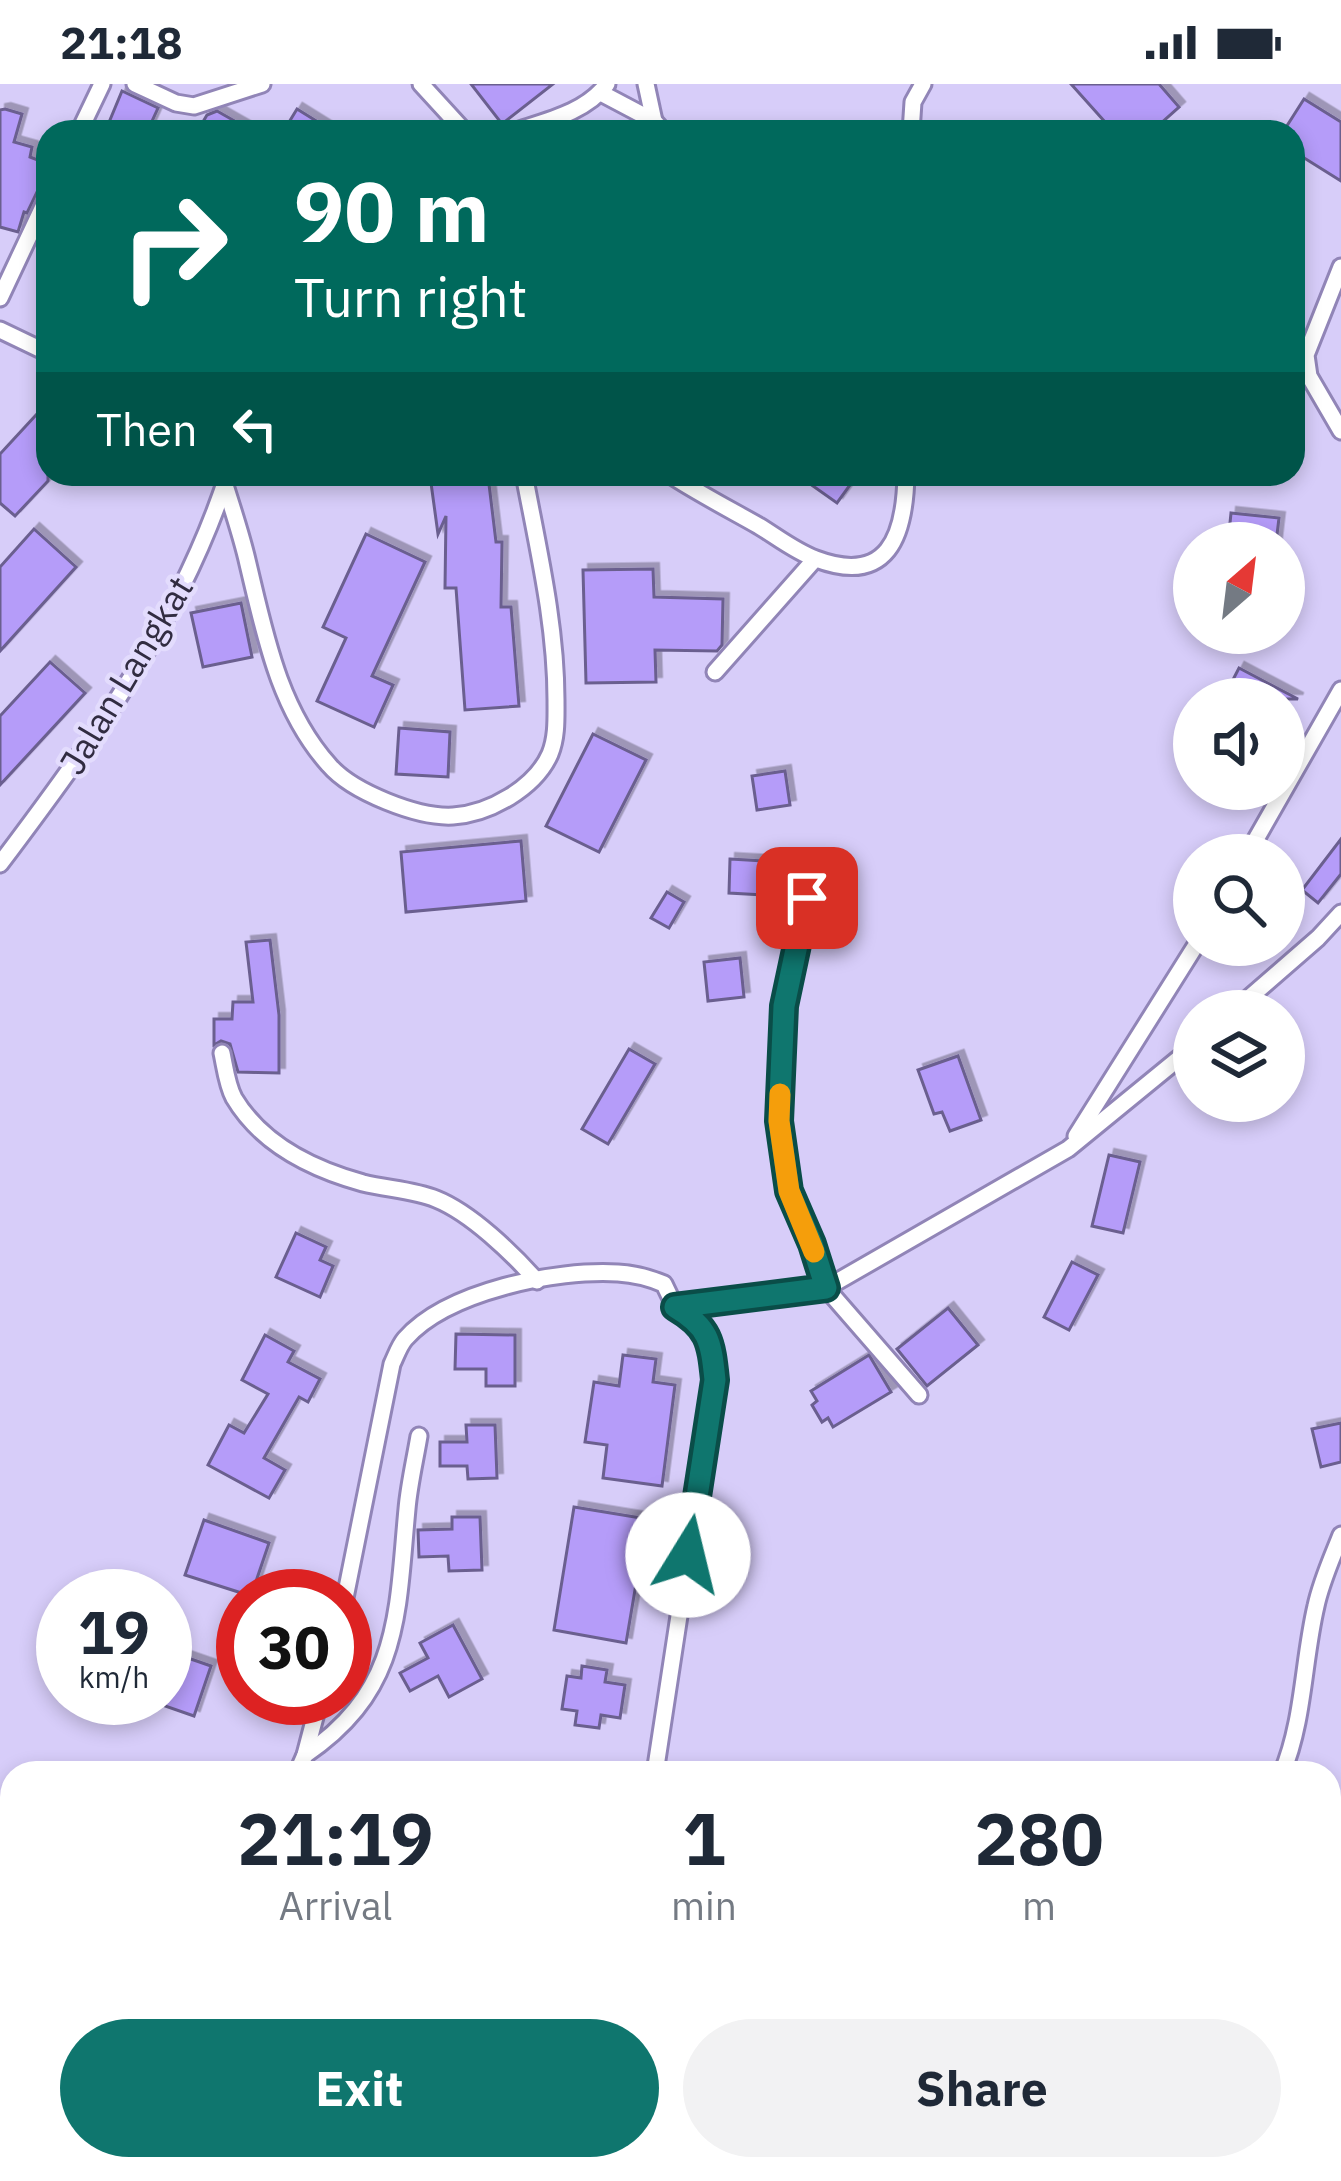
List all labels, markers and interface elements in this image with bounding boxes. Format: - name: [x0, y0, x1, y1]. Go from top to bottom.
- text: 21:18: [60, 13, 183, 71]
- text: 90 m: [294, 156, 490, 265]
- icon: right: [96, 168, 252, 324]
- text: Turn right: [294, 262, 528, 332]
- icon: left: [222, 396, 288, 462]
- text: Then: [96, 400, 198, 458]
- north arrow: [1173, 522, 1305, 654]
- map controls: [1173, 522, 1305, 1122]
- street label: Jalan Langkat: [48, 567, 203, 782]
- button: sound: [1173, 678, 1305, 810]
- button: search: [1173, 834, 1305, 966]
- pin: [756, 847, 858, 949]
- icon: arrive: [774, 865, 840, 931]
- button: layers: [1173, 990, 1305, 1122]
- position arrow: [625, 1492, 751, 1618]
- speed limit sign: 30: [216, 1569, 372, 1725]
- text: 19: [78, 1592, 150, 1671]
- text: km/h: [79, 1657, 149, 1696]
- text: 21:19: [237, 1791, 434, 1885]
- text: 1: [682, 1791, 726, 1885]
- text: 280: [974, 1791, 1104, 1885]
- text: Arrival: [279, 1880, 392, 1931]
- text: min: [671, 1880, 737, 1931]
- text: m: [1022, 1880, 1056, 1931]
- button: Exit: [60, 2019, 659, 2157]
- button: Share: [683, 2019, 1281, 2157]

